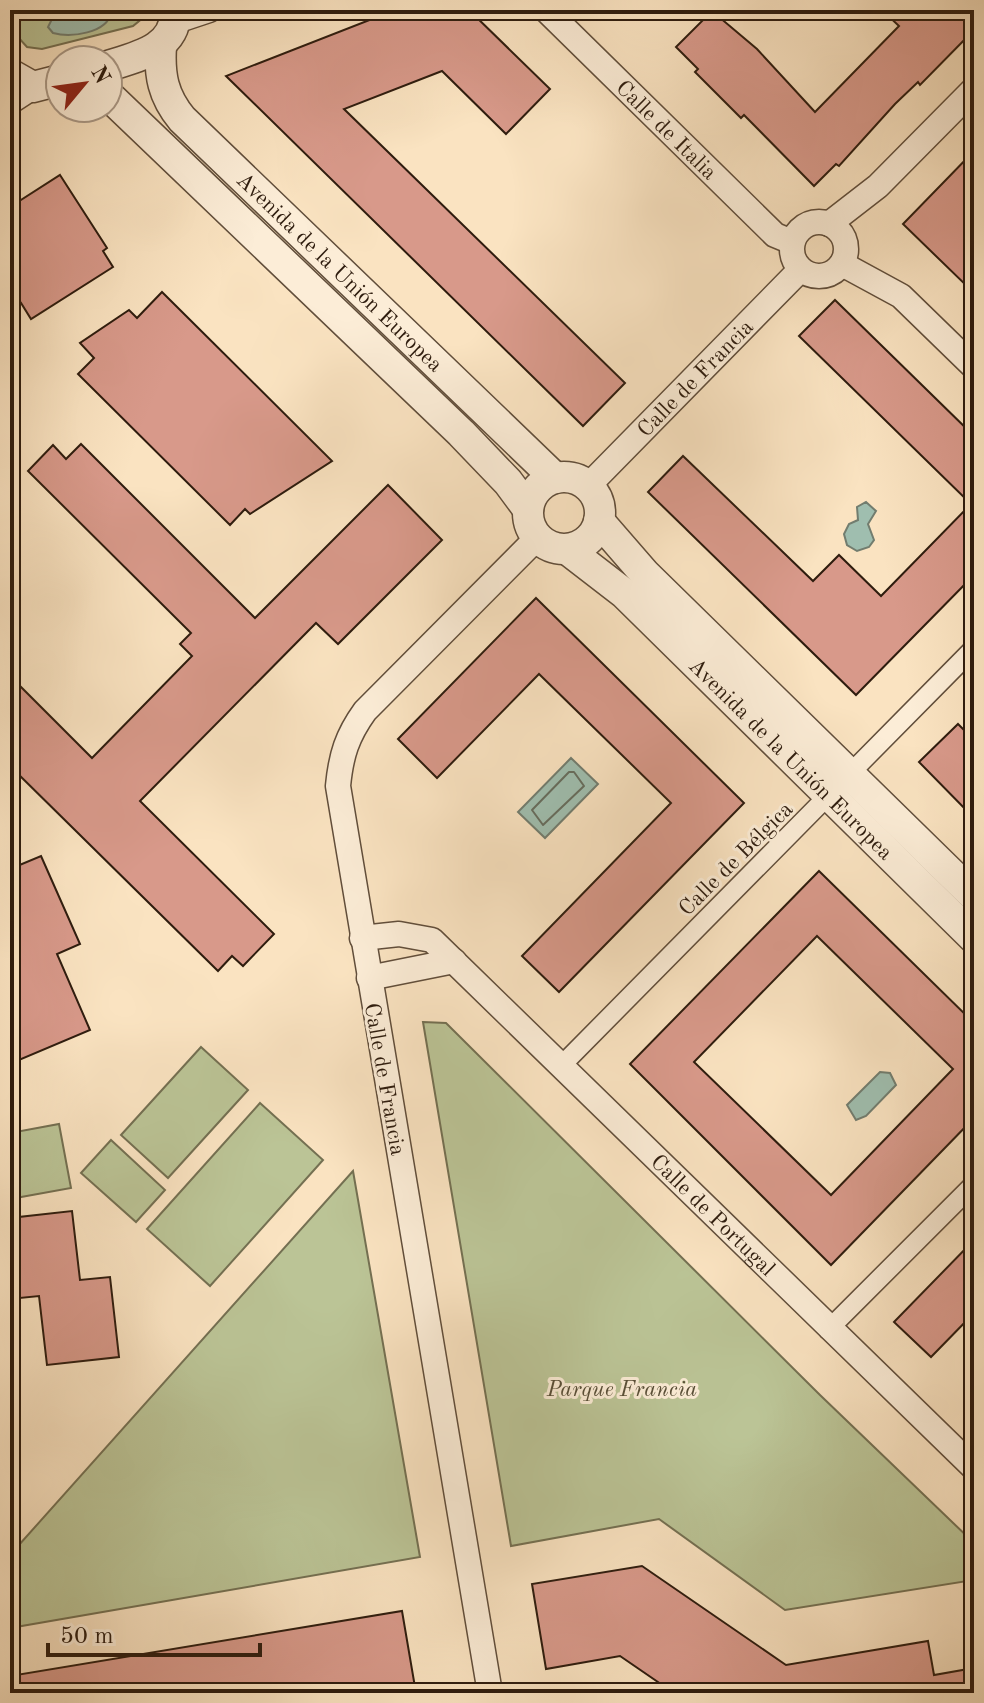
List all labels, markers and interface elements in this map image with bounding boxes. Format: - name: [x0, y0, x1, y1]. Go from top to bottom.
- north arrow: [44, 44, 124, 124]
- text: N: [86, 63, 114, 88]
- street label: Calle de Italia: [611, 77, 721, 185]
- street label: Avenida de la Unión Europea: [232, 169, 446, 377]
- street label: Calle de Francia: [634, 316, 758, 442]
- street label: Avenida de la Unión Europea: [684, 655, 897, 865]
- street label: Calle de Bélgica: [675, 798, 798, 921]
- street label: Calle de Francia: [360, 1001, 408, 1157]
- street label: Calle de Portugal: [646, 1151, 779, 1281]
- park label: Parque Francia: [546, 1379, 697, 1401]
- scale bar: [48, 1607, 260, 1657]
- text: 50 m: [60, 1625, 114, 1649]

